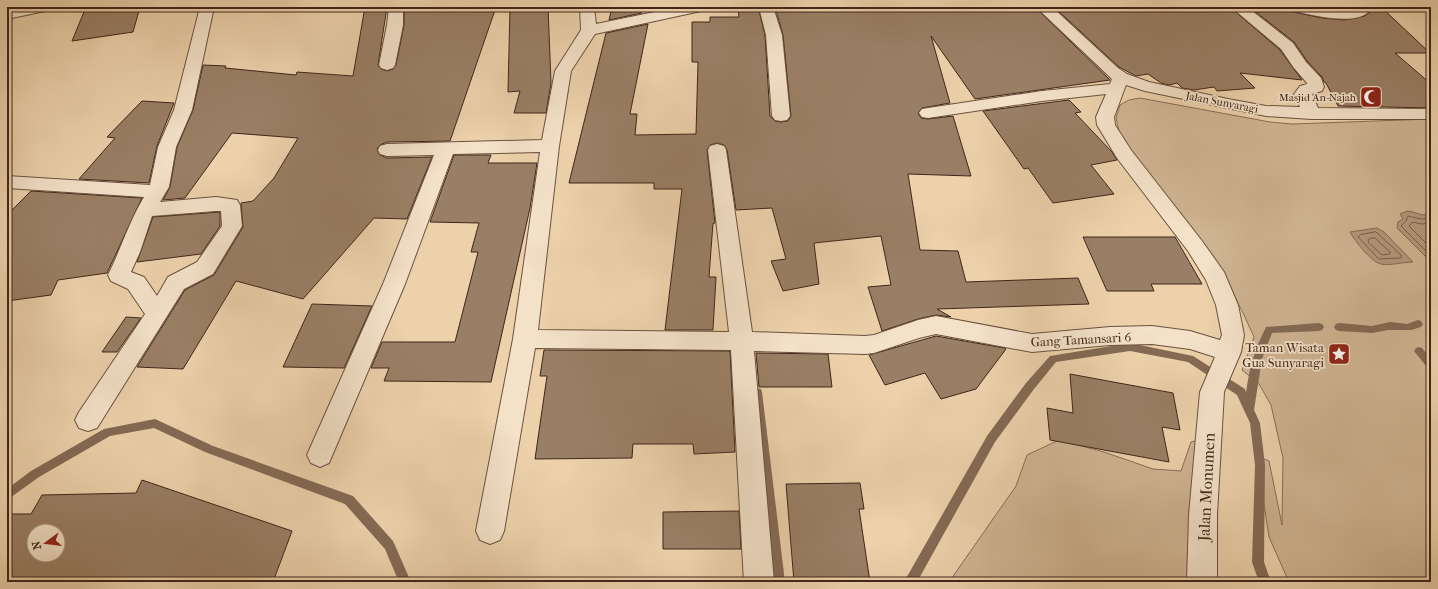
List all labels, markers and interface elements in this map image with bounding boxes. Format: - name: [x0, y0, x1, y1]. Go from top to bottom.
- mosque icon: Masjid An-Najah: [1358, 84, 1384, 110]
- street label: Jalan Sunyaragi: [1184, 89, 1260, 116]
- place label: Masjid An-Najah: [1279, 91, 1357, 104]
- street label: Gang Tamansari 6: [1030, 329, 1133, 350]
- place label: Taman Wisata Gua Sunyaragi: [1242, 340, 1325, 370]
- place icon: Taman Wisata Gua Sunyaragi: [1326, 341, 1352, 367]
- street label: Jalan Monumen: [1194, 432, 1219, 544]
- north arrow: [26, 523, 66, 563]
- text: N: [29, 539, 44, 551]

